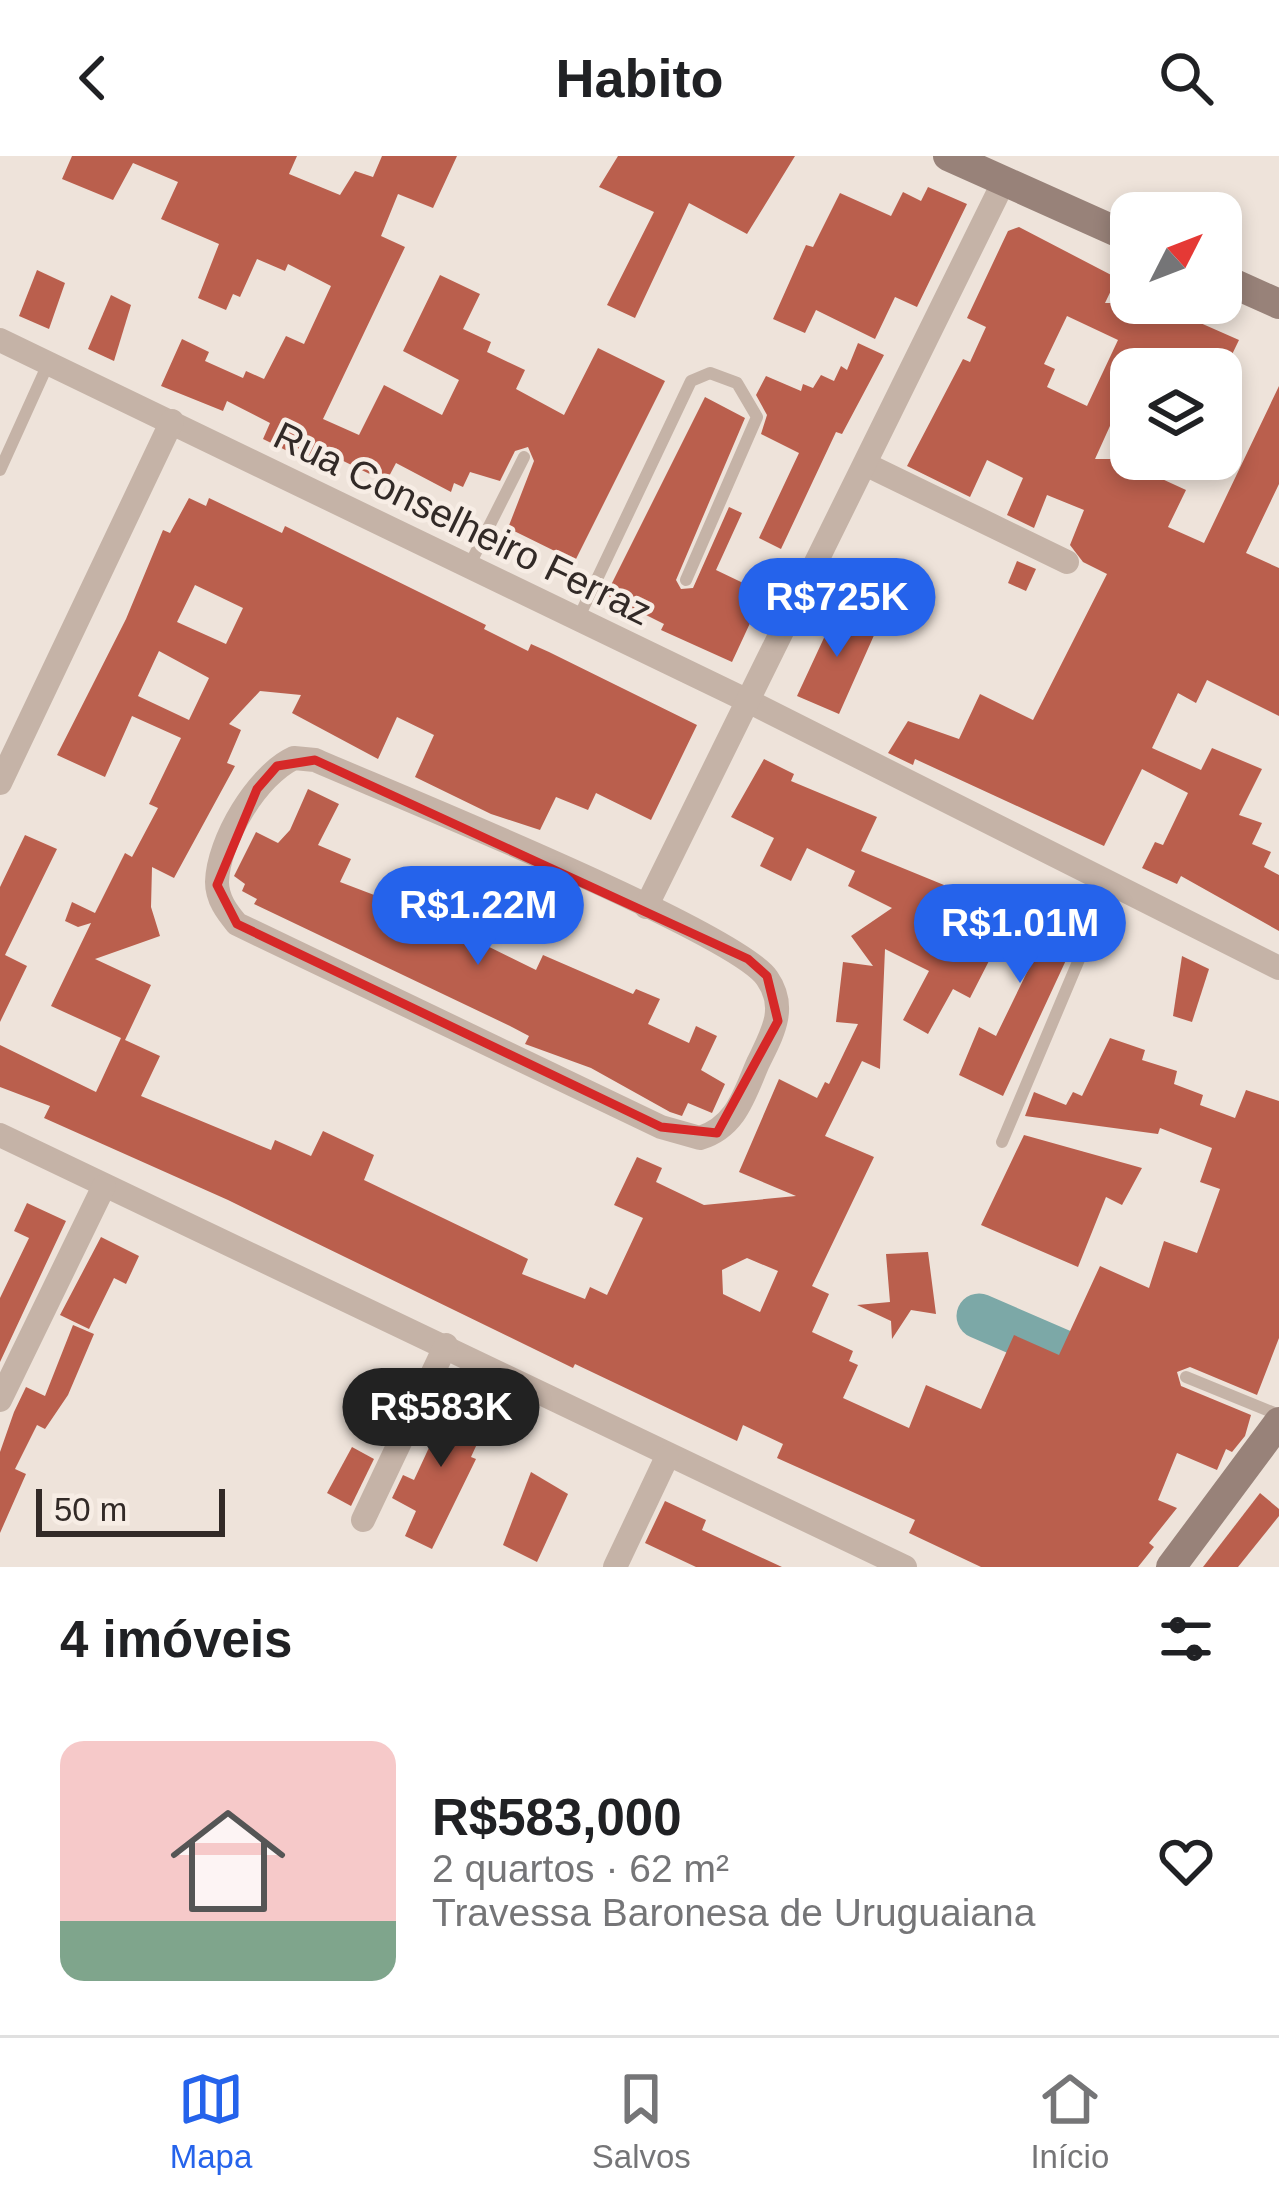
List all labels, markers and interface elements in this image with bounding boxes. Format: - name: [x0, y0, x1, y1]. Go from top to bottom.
- icon: back: [60, 45, 126, 111]
- icon: search: [1153, 45, 1219, 111]
- text: Habito: [556, 48, 724, 108]
- north arrow: [1110, 192, 1242, 324]
- map controls: [1110, 192, 1242, 480]
- button: layers: [1110, 348, 1242, 480]
- street label: Rua Conselheiro Ferraz: [267, 413, 658, 634]
- pin: R$725K: [739, 558, 935, 660]
- text: R$725K: [765, 575, 909, 618]
- pin: R$1.22M: [367, 866, 589, 968]
- text: R$1.22M: [399, 883, 557, 926]
- pin: R$1.01M: [909, 884, 1131, 986]
- text: R$1.01M: [941, 901, 1099, 944]
- pin: R$583K: [343, 1368, 539, 1470]
- text: R$583K: [369, 1385, 513, 1428]
- scale bar: [36, 1483, 225, 1536]
- text: 50 m: [54, 1491, 127, 1528]
- icon: filters: [1153, 1606, 1219, 1672]
- text: 4 imóveis: [60, 1611, 292, 1668]
- icon: home: [156, 1789, 300, 1933]
- text: R$583,000: [432, 1789, 682, 1846]
- icon: heart: [1153, 1828, 1219, 1894]
- text: 2 quartos · 62 m²: [432, 1847, 729, 1890]
- text: Travessa Baronesa de Uruguaiana: [432, 1891, 1035, 1934]
- tab: Mapa: [170, 2066, 252, 2176]
- tab: Salvos: [592, 2066, 691, 2176]
- tab: Início: [1030, 2066, 1109, 2176]

